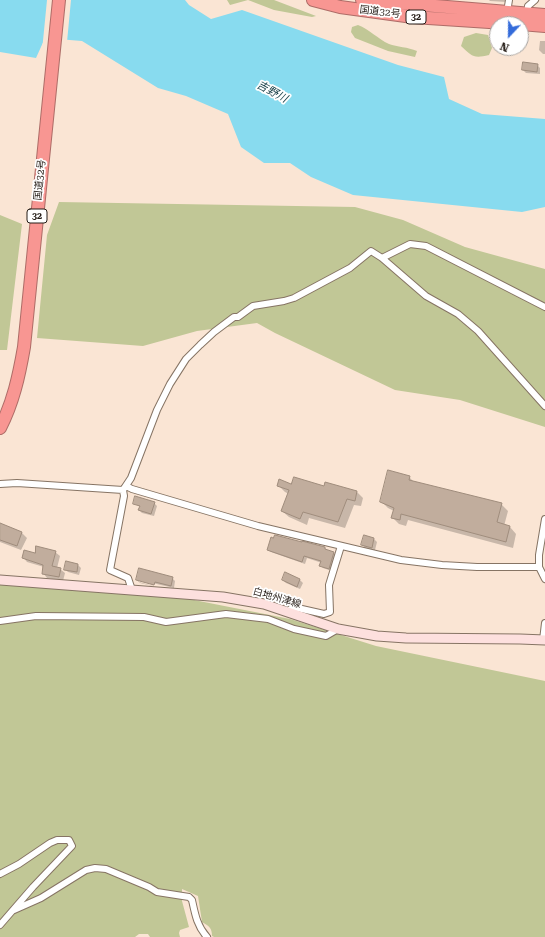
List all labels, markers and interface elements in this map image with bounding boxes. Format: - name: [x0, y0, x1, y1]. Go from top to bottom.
- street label: 国道32号: [359, 4, 401, 20]
- road number: 32: [406, 10, 426, 24]
- north arrow: [489, 16, 529, 56]
- text: N: [498, 39, 511, 54]
- water label: 吉野川: [254, 78, 290, 106]
- street label: 国道32号: [32, 159, 48, 201]
- road number: 32: [27, 209, 47, 223]
- street label: 白地州津線: [251, 585, 303, 611]

